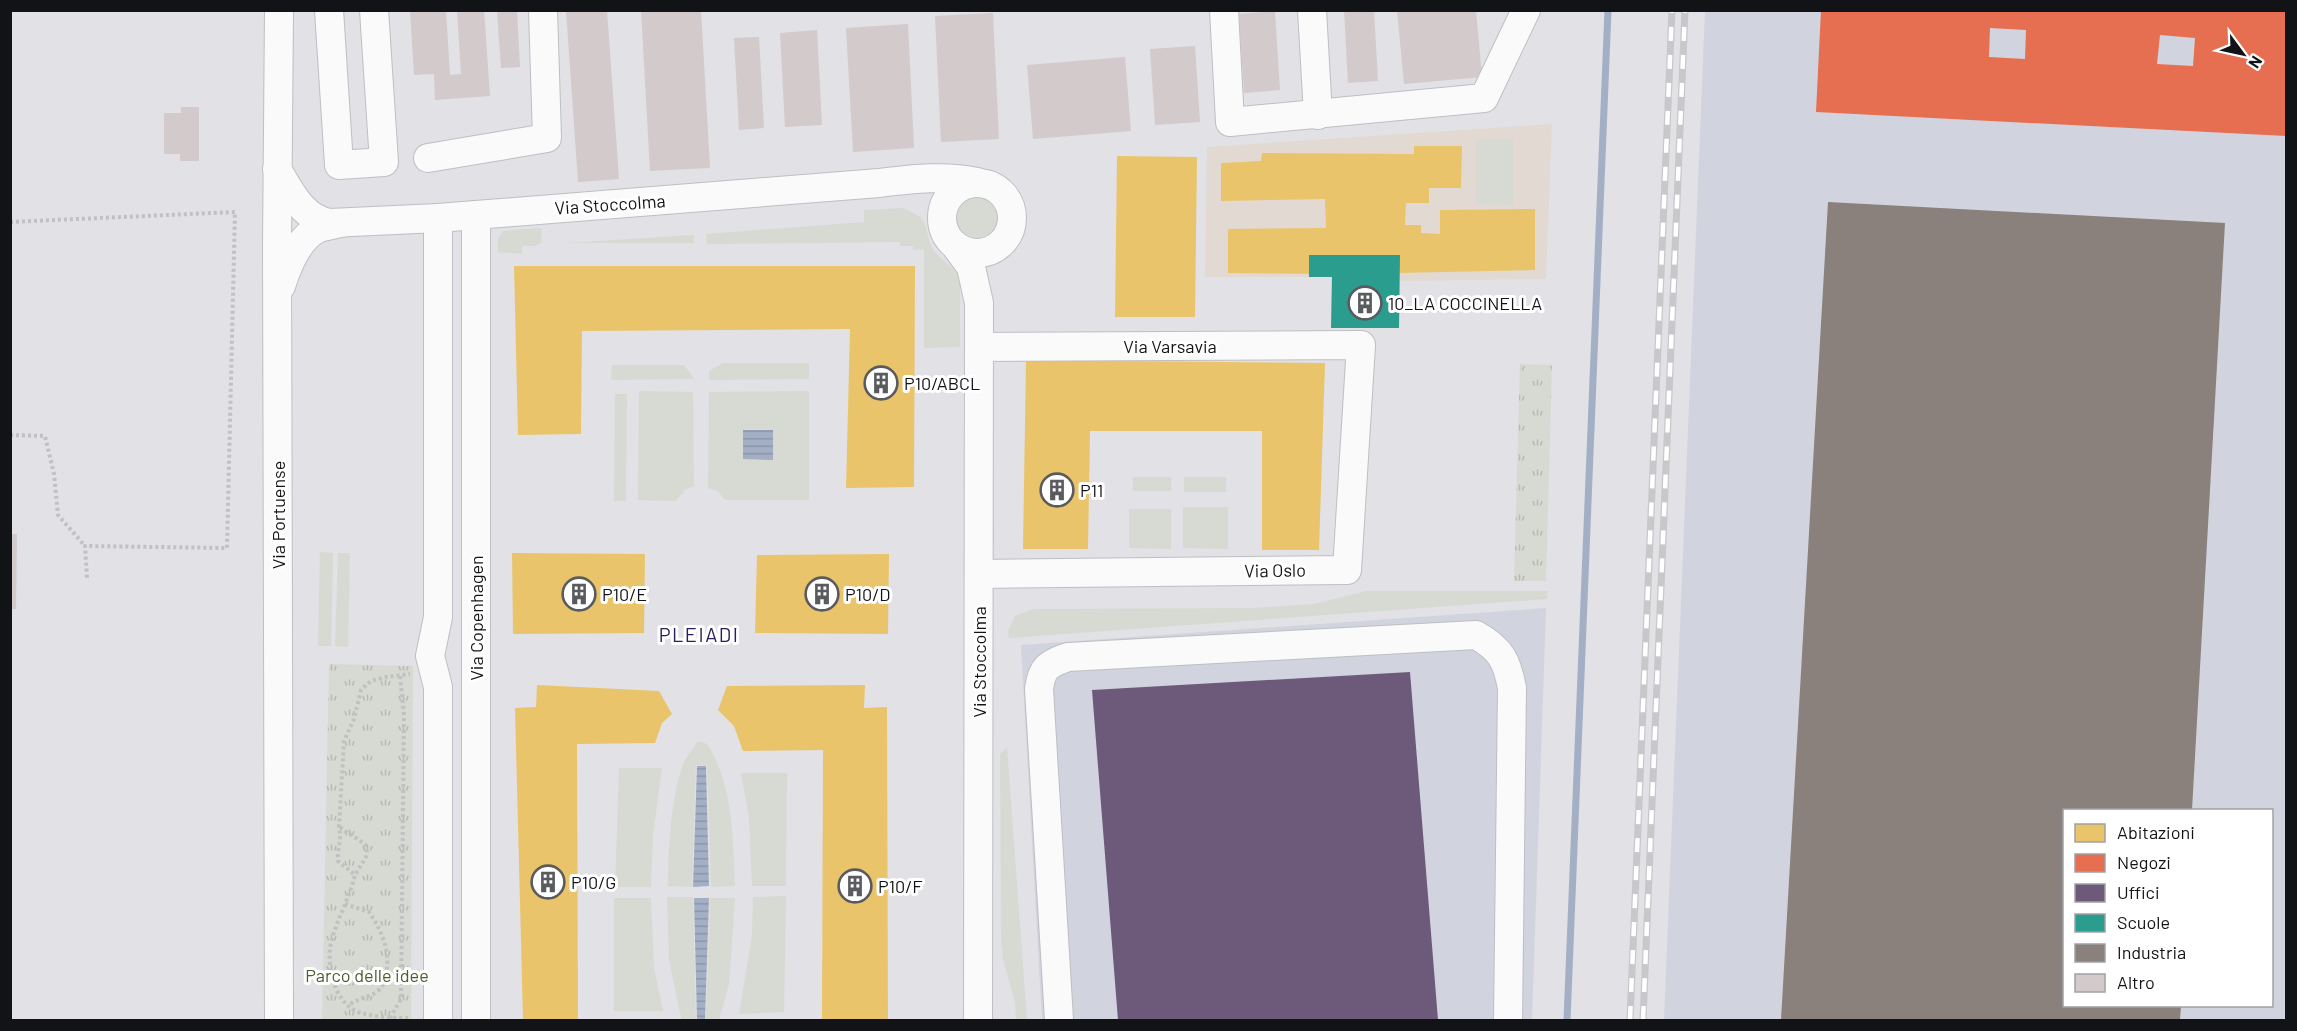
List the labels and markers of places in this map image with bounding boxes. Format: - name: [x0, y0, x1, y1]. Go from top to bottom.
- building icon: 10_LA COCCINELLA: [1347, 285, 1383, 321]
- place label: 10_LA COCCINELLA: [1388, 292, 1542, 314]
- building icon: P10/ABCL: [863, 365, 899, 401]
- place label: P10/ABCL: [904, 372, 980, 394]
- building icon: P11: [1039, 472, 1075, 508]
- place label: P11: [1080, 479, 1103, 501]
- building icon: P10/E: [561, 576, 597, 612]
- building icon: P10/D: [804, 576, 840, 612]
- place label: P10/E: [602, 583, 647, 605]
- place label: P10/D: [845, 583, 890, 605]
- building icon: P10/G: [530, 864, 566, 900]
- building icon: P10/F: [837, 868, 873, 904]
- place label: P10/G: [571, 871, 616, 893]
- place label: P10/F: [878, 875, 923, 897]

